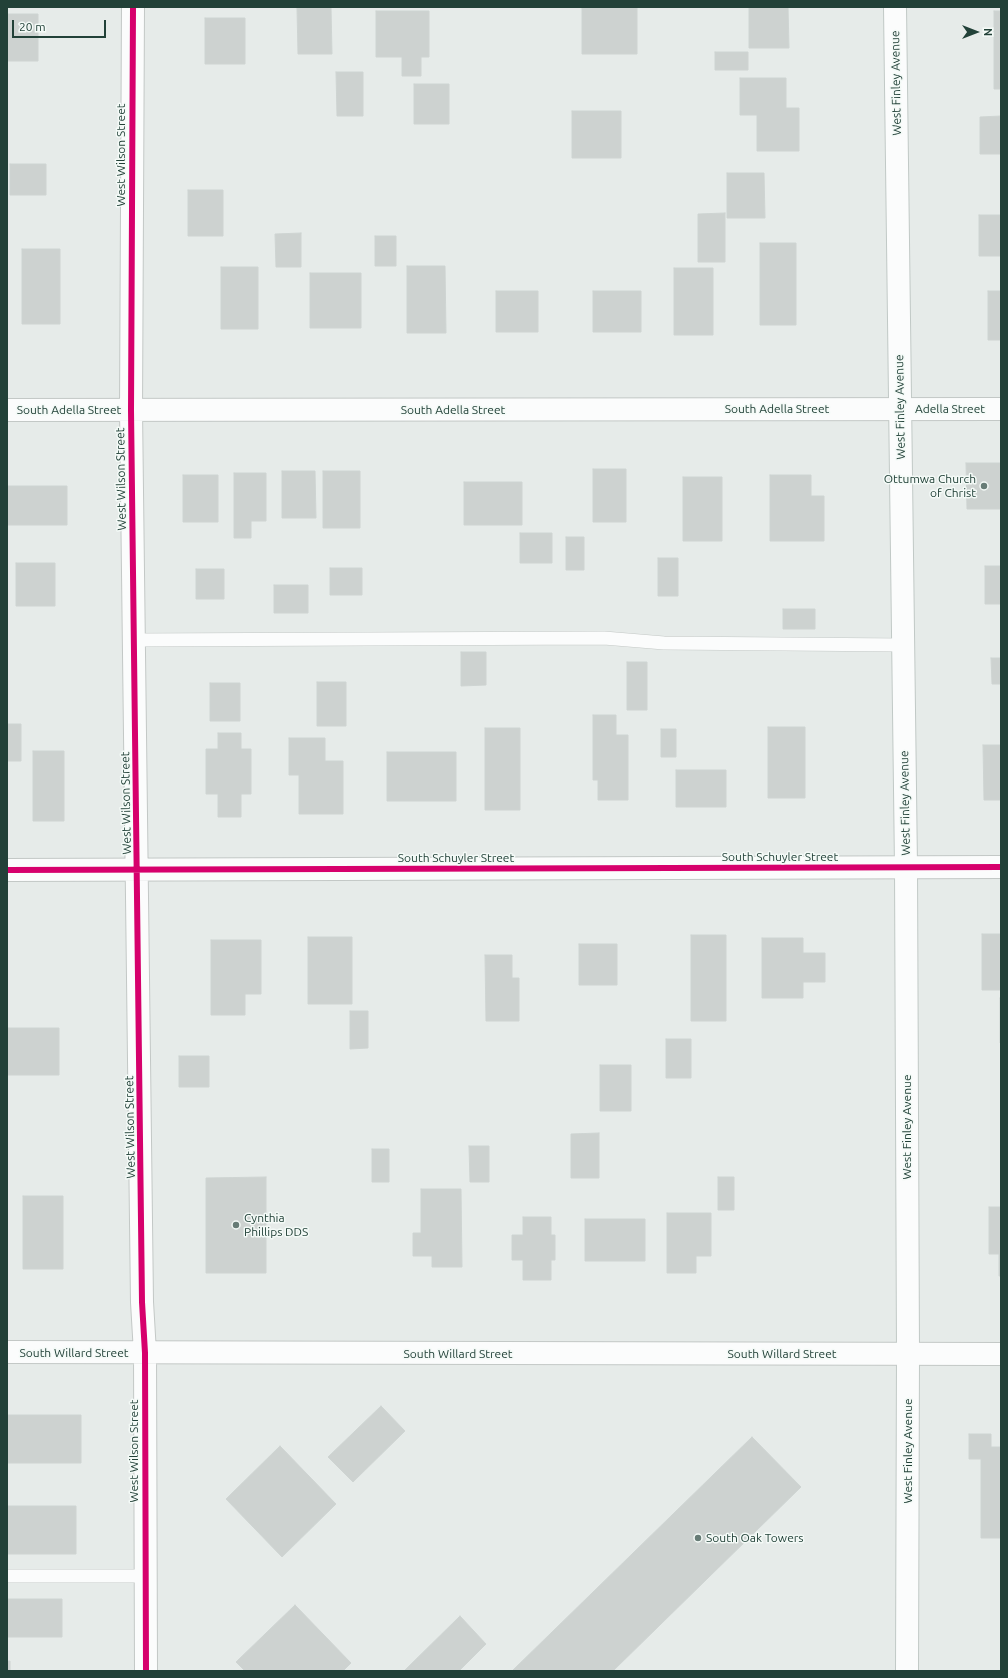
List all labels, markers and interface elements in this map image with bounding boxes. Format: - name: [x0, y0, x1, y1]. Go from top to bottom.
- scale bar: [14, 12, 108, 38]
- north arrow: [956, 12, 996, 52]
- text: 20 m: [19, 20, 46, 33]
- text: N: [982, 28, 994, 36]
- street label: West Finley Avenue: [888, 30, 904, 136]
- street label: West Wilson Street: [114, 104, 128, 206]
- street label: West Finley Avenue: [892, 354, 908, 460]
- street label: South Adella Street: [725, 402, 829, 416]
- street label: Adella Street: [915, 402, 985, 416]
- street label: South Adella Street: [17, 403, 121, 417]
- street label: South Adella Street: [401, 403, 505, 417]
- street label: West Wilson Street: [113, 427, 129, 531]
- place label: Ottumwa Church of Christ: [884, 472, 976, 500]
- marker: Ottumwa Church of Christ: [979, 481, 989, 491]
- street label: West Finley Avenue: [897, 750, 913, 856]
- street label: West Wilson Street: [118, 751, 134, 855]
- street label: South Schuyler Street: [722, 850, 838, 864]
- street label: South Schuyler Street: [398, 851, 514, 865]
- street label: West Finley Avenue: [900, 1074, 914, 1180]
- street label: West Wilson Street: [122, 1075, 138, 1179]
- place label: Cynthia Phillips DDS: [244, 1211, 308, 1239]
- marker: Cynthia Phillips DDS: [231, 1220, 241, 1230]
- street label: South Willard Street: [19, 1346, 129, 1360]
- street label: South Willard Street: [403, 1347, 513, 1361]
- street label: South Willard Street: [727, 1347, 837, 1361]
- street label: West Finley Avenue: [901, 1398, 915, 1504]
- street label: West Wilson Street: [127, 1400, 141, 1502]
- place label: South Oak Towers: [706, 1531, 804, 1545]
- marker: South Oak Towers: [693, 1533, 703, 1543]

